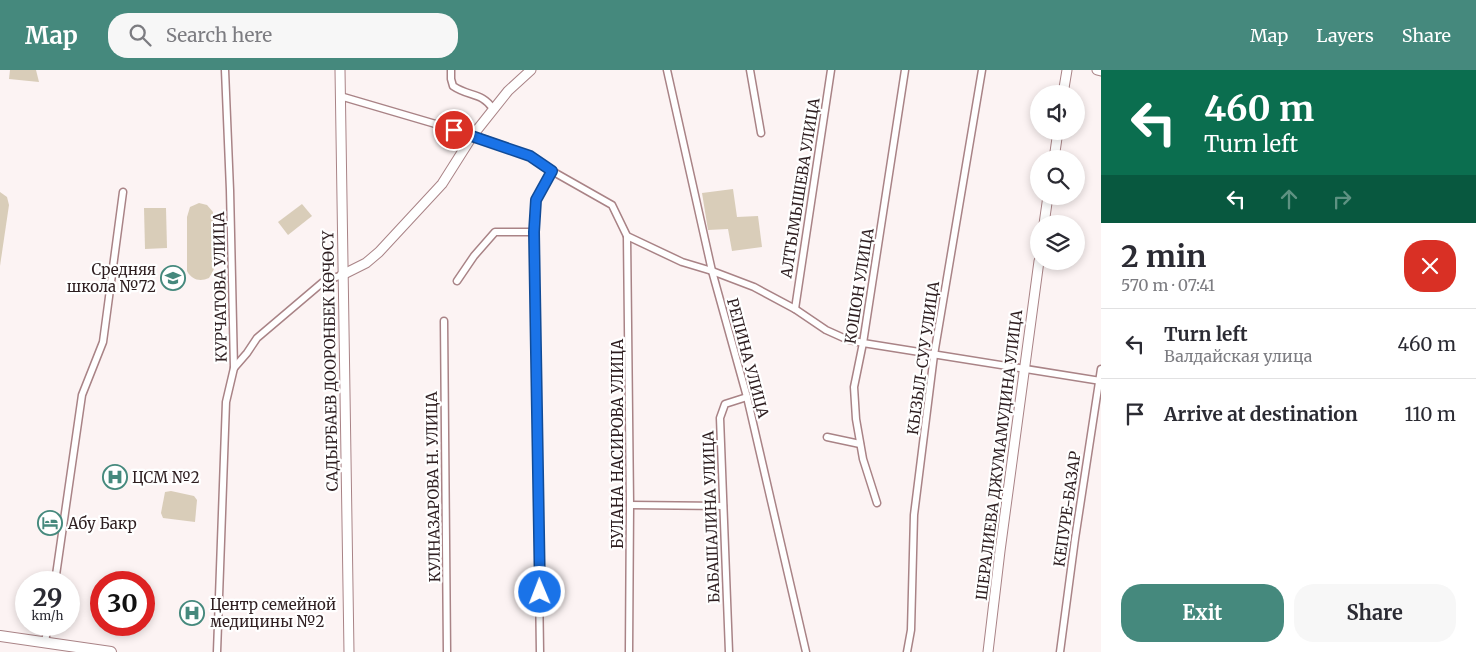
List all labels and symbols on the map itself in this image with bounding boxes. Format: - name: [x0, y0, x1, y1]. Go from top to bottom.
- street label: АЛТЫМЫШЕВА УЛИЦА: [776, 96, 824, 280]
- pin: [433, 109, 475, 151]
- street label: КУРЧАТОВА УЛИЦА: [209, 211, 231, 362]
- street label: КОШОН УЛИЦА: [840, 226, 878, 345]
- street label: САДЫРБАЕВ ДООРОНБЕК КӨЧӨСҮ: [318, 230, 342, 491]
- place label: Средняя школа №72: [67, 260, 156, 296]
- school or university icon: Средняя школа №72: [160, 265, 186, 291]
- street label: КЫЗЫЛ-СУУ УЛИЦА: [903, 279, 943, 436]
- street label: РЕПИНА УЛИЦА: [723, 296, 773, 420]
- street label: ШЕРАЛИЕВА ДЖУМАМУДИНА УЛИЦА: [972, 308, 1026, 601]
- street label: БУЛАНА НАСИРОВА УЛИЦА: [608, 339, 627, 549]
- street label: КУЛНАЗАРОВА Н. УЛИЦА: [422, 391, 444, 583]
- street label: БАБАШАЛИНА УЛИЦА: [698, 430, 724, 604]
- street label: КЕПУРЕ-БАЗАР: [1049, 450, 1085, 568]
- hospital icon: ЦСМ №2: [102, 464, 128, 490]
- place label: ЦСМ №2: [132, 468, 200, 487]
- hotel icon: Абу Бакр: [37, 510, 63, 536]
- place label: Абу Бакр: [67, 514, 137, 533]
- position arrow: [513, 565, 565, 617]
- speed limit sign: 30: [90, 571, 155, 636]
- place label: Центр семейной медицины №2: [210, 595, 336, 631]
- hospital icon: Центр семейной медицины №2: [179, 600, 205, 626]

